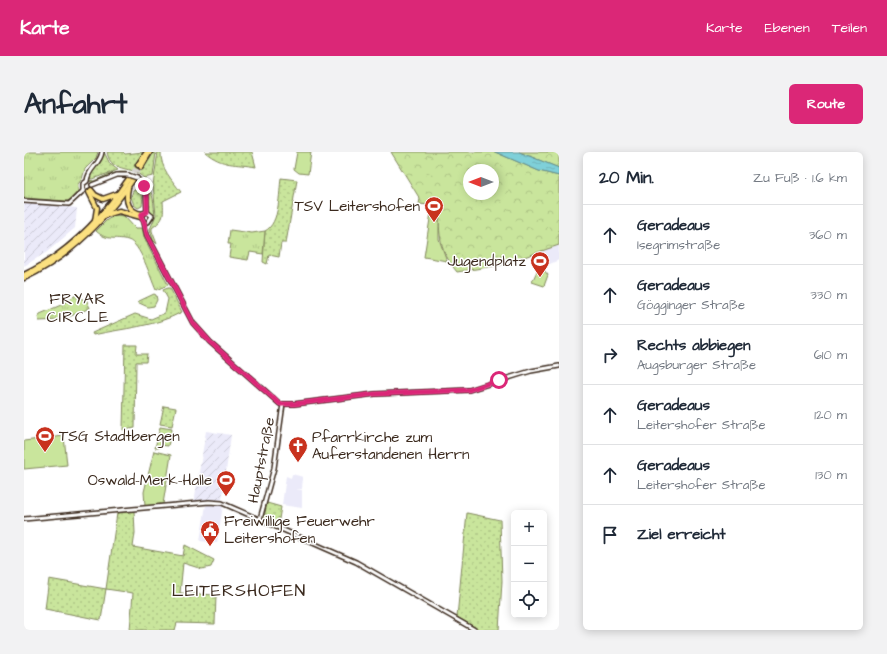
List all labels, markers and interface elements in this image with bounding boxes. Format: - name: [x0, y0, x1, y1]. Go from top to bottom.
- text: Karte: [20, 15, 70, 42]
- text: Karte: [706, 18, 743, 38]
- text: Ebenen: [765, 18, 810, 38]
- text: Teilen: [832, 18, 867, 38]
- button: Route: [789, 84, 863, 124]
- text: Anfahrt: [24, 85, 127, 124]
- north arrow: [463, 164, 499, 200]
- text: 20 Min.: [599, 166, 654, 190]
- text: Zu Fuß · 1.6 km: [753, 169, 847, 187]
- route end: [135, 177, 153, 195]
- sports icon: TSV Leitershofen: [423, 195, 445, 223]
- place label: TSV Leitershofen: [294, 196, 420, 217]
- text: Geradeaus: [637, 215, 710, 236]
- icon: ahead: [599, 224, 621, 246]
- text: 360 m: [809, 226, 847, 244]
- text: Isegrimstraße: [637, 236, 720, 254]
- sports icon: Jugendplatz: [529, 250, 551, 278]
- place label: Jugendplatz: [448, 251, 527, 273]
- text: Geradeaus: [637, 275, 710, 296]
- icon: ahead: [599, 284, 621, 306]
- text: 330 m: [810, 286, 847, 304]
- district label: FRYAR CIRCLE: [46, 288, 110, 328]
- text: Gögginger Straße: [637, 296, 745, 314]
- text: Rechts abbiegen: [637, 335, 751, 356]
- icon: right: [599, 344, 621, 366]
- text: 610 m: [814, 346, 847, 364]
- text: Augsburger Straße: [637, 356, 756, 374]
- route start: [490, 371, 508, 389]
- text: Geradeaus: [637, 395, 710, 416]
- icon: ahead: [599, 404, 621, 426]
- text: 120 m: [814, 406, 847, 424]
- street label: Hauptstraße: [243, 415, 280, 505]
- text: Leitershofer Straße: [637, 416, 766, 434]
- sports icon: TSG Stadtbergen: [34, 425, 56, 453]
- place label: TSG Stadtbergen: [59, 426, 180, 448]
- place label: Pfarrkirche zum Auferstandenen Herrn: [312, 427, 470, 465]
- church icon: Pfarrkirche zum Auferstandenen Herrn: [287, 435, 309, 463]
- text: Geradeaus: [637, 455, 710, 476]
- icon: ahead: [599, 464, 621, 486]
- text: 130 m: [815, 466, 847, 484]
- sports icon: Oswald-Merk-Halle: [215, 469, 237, 497]
- place label: Oswald-Merk-Halle: [88, 470, 212, 491]
- text: Leitershofer Straße: [637, 476, 766, 494]
- map controls: [511, 510, 547, 618]
- button: +: [511, 510, 547, 546]
- place label: Freiwillige Feuerwehr Leitershofen: [224, 511, 375, 549]
- public building icon: Freiwillige Feuerwehr Leitershofen: [199, 519, 221, 547]
- icon: arrive: [599, 524, 621, 546]
- text: Ziel erreicht: [637, 524, 726, 545]
- button: −: [511, 546, 547, 582]
- district label: LEITERSHOFEN: [172, 579, 306, 603]
- button: locate: [511, 582, 547, 618]

